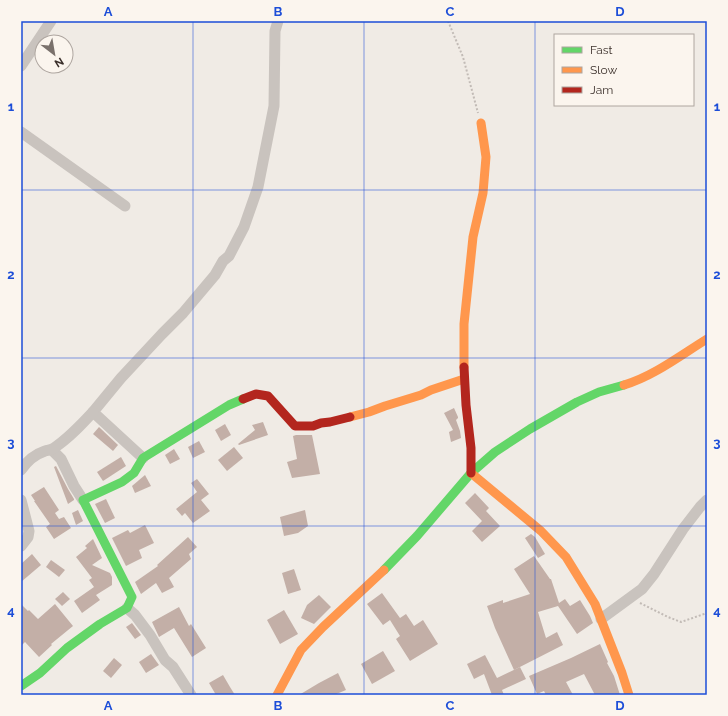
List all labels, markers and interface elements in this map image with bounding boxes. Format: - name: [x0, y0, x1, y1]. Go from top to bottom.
- text: A: [104, 4, 113, 19]
- text: B: [274, 4, 283, 19]
- text: C: [446, 4, 455, 19]
- text: D: [615, 4, 625, 19]
- north arrow: [34, 34, 74, 74]
- legend: [554, 34, 694, 106]
- text: Fast: [590, 43, 613, 57]
- text: N: [52, 54, 66, 70]
- text: Slow: [590, 63, 617, 77]
- text: Jam: [590, 83, 613, 97]
- text: 1: [8, 99, 15, 114]
- text: 1: [714, 99, 721, 114]
- text: 2: [7, 267, 15, 282]
- text: 2: [713, 267, 721, 282]
- text: 3: [7, 435, 15, 450]
- text: 3: [713, 435, 721, 450]
- text: 4: [7, 603, 15, 618]
- text: 4: [713, 603, 721, 618]
- text: A: [104, 698, 113, 713]
- text: B: [274, 698, 283, 713]
- text: C: [446, 698, 455, 713]
- text: D: [615, 698, 625, 713]

